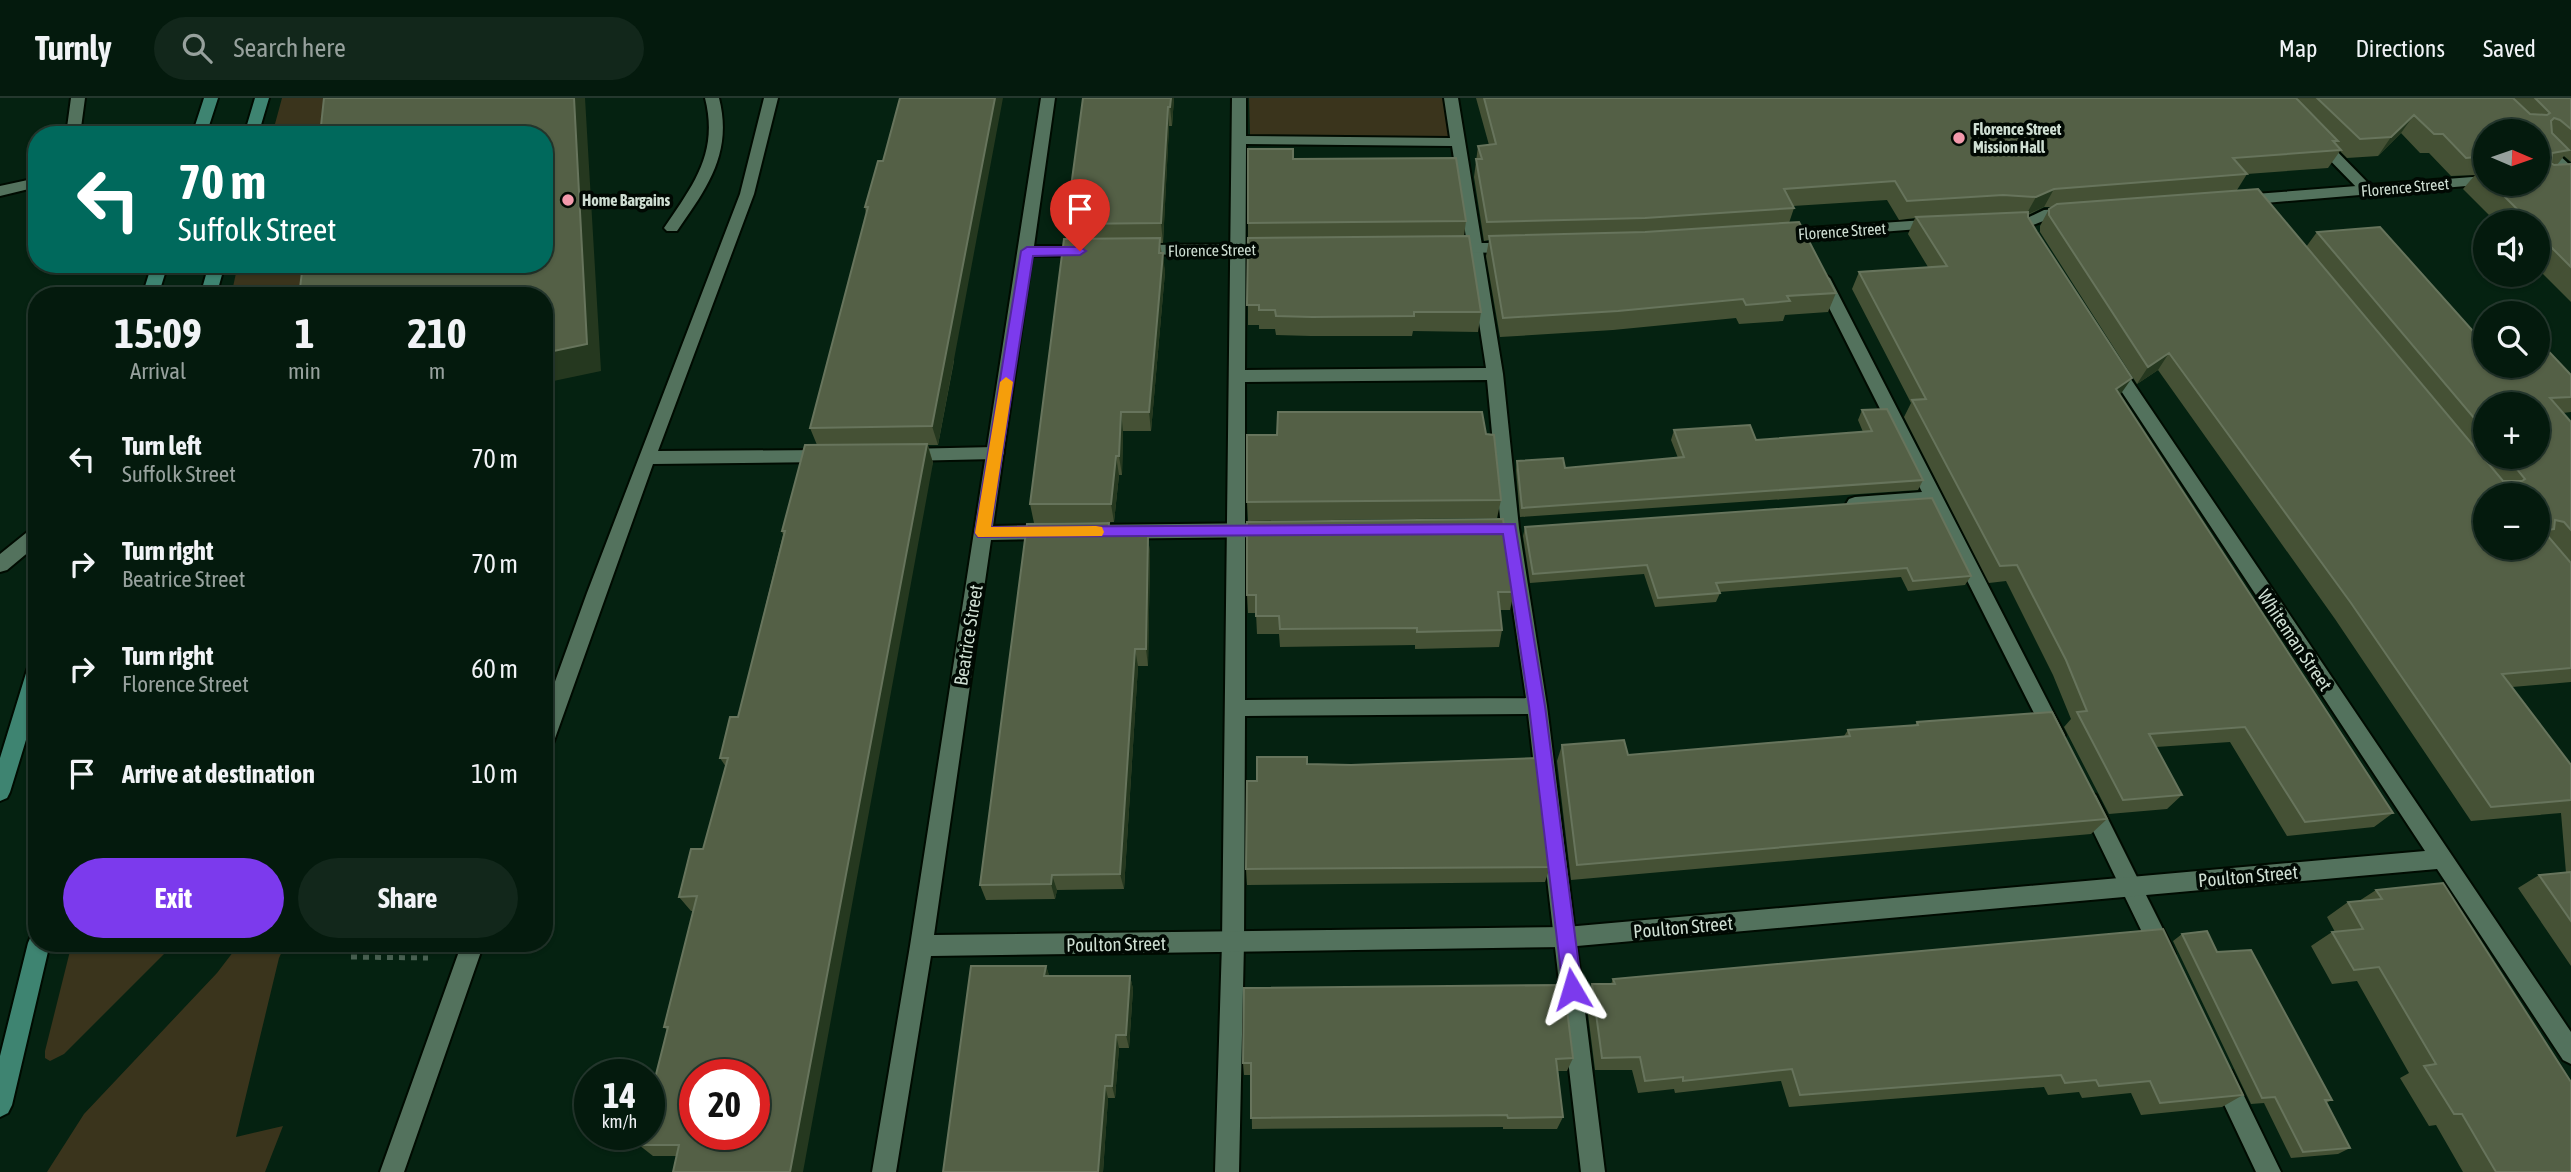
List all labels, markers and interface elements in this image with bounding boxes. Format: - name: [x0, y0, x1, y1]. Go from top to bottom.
- search box: [154, 17, 644, 80]
- text: Turnly: [35, 29, 112, 67]
- icon: search: [178, 29, 216, 67]
- text: Search here: [234, 33, 346, 63]
- text: Map: [2279, 35, 2317, 62]
- text: Directions: [2355, 35, 2445, 62]
- text: Saved: [2483, 35, 2536, 62]
- north arrow: [2473, 119, 2550, 196]
- map controls: [2473, 119, 2550, 560]
- place label: Florence Street Mission Hall: [1973, 120, 2062, 156]
- marker: Florence Street Mission Hall: [1951, 130, 1967, 146]
- text: 70 m: [178, 153, 266, 209]
- icon: left: [63, 154, 154, 245]
- street label: Florence Street: [2360, 174, 2450, 200]
- pin: [1050, 179, 1110, 251]
- icon: arrive: [1061, 190, 1099, 228]
- place label: Home Bargains: [582, 191, 670, 209]
- marker: Home Bargains: [560, 192, 576, 208]
- button: sound: [2473, 210, 2550, 287]
- text: Suffolk Street: [178, 211, 336, 248]
- street label: Florence Street: [1797, 219, 1887, 243]
- street label: Florence Street: [1168, 240, 1257, 260]
- button: search: [2473, 301, 2550, 378]
- text: 15:09: [114, 309, 202, 357]
- text: 1: [295, 309, 314, 357]
- text: 210: [407, 309, 467, 357]
- text: Arrival: [130, 358, 186, 384]
- text: min: [288, 358, 321, 384]
- text: m: [429, 358, 445, 384]
- button: +: [2473, 392, 2550, 469]
- text: Turn left: [122, 431, 202, 461]
- icon: left: [63, 440, 101, 478]
- text: 70 m: [471, 444, 518, 474]
- text: Suffolk Street: [122, 461, 236, 487]
- button: −: [2473, 483, 2550, 560]
- text: Turn right: [122, 536, 213, 566]
- icon: right: [63, 545, 101, 583]
- text: 70 m: [471, 549, 518, 579]
- text: Beatrice Street: [122, 566, 245, 592]
- street label: Beatrice Street: [949, 583, 987, 687]
- street label: Whiteman Street: [2253, 585, 2337, 695]
- text: Turn right: [122, 641, 213, 671]
- icon: right: [63, 650, 101, 688]
- text: 60 m: [471, 654, 518, 684]
- text: Florence Street: [122, 671, 249, 697]
- icon: arrive: [63, 755, 101, 793]
- text: Arrive at destination: [122, 759, 315, 789]
- text: 10 m: [471, 759, 518, 789]
- button: Exit: [63, 858, 284, 938]
- button: Share: [298, 858, 518, 938]
- street label: Poulton Street: [2197, 861, 2299, 891]
- street label: Poulton Street: [1632, 912, 1734, 942]
- street label: Poulton Street: [1066, 932, 1166, 956]
- position arrow: [1535, 952, 1609, 1026]
- speed limit sign: 20: [679, 1059, 770, 1150]
- text: 14: [603, 1075, 636, 1115]
- text: km/h: [602, 1111, 637, 1132]

